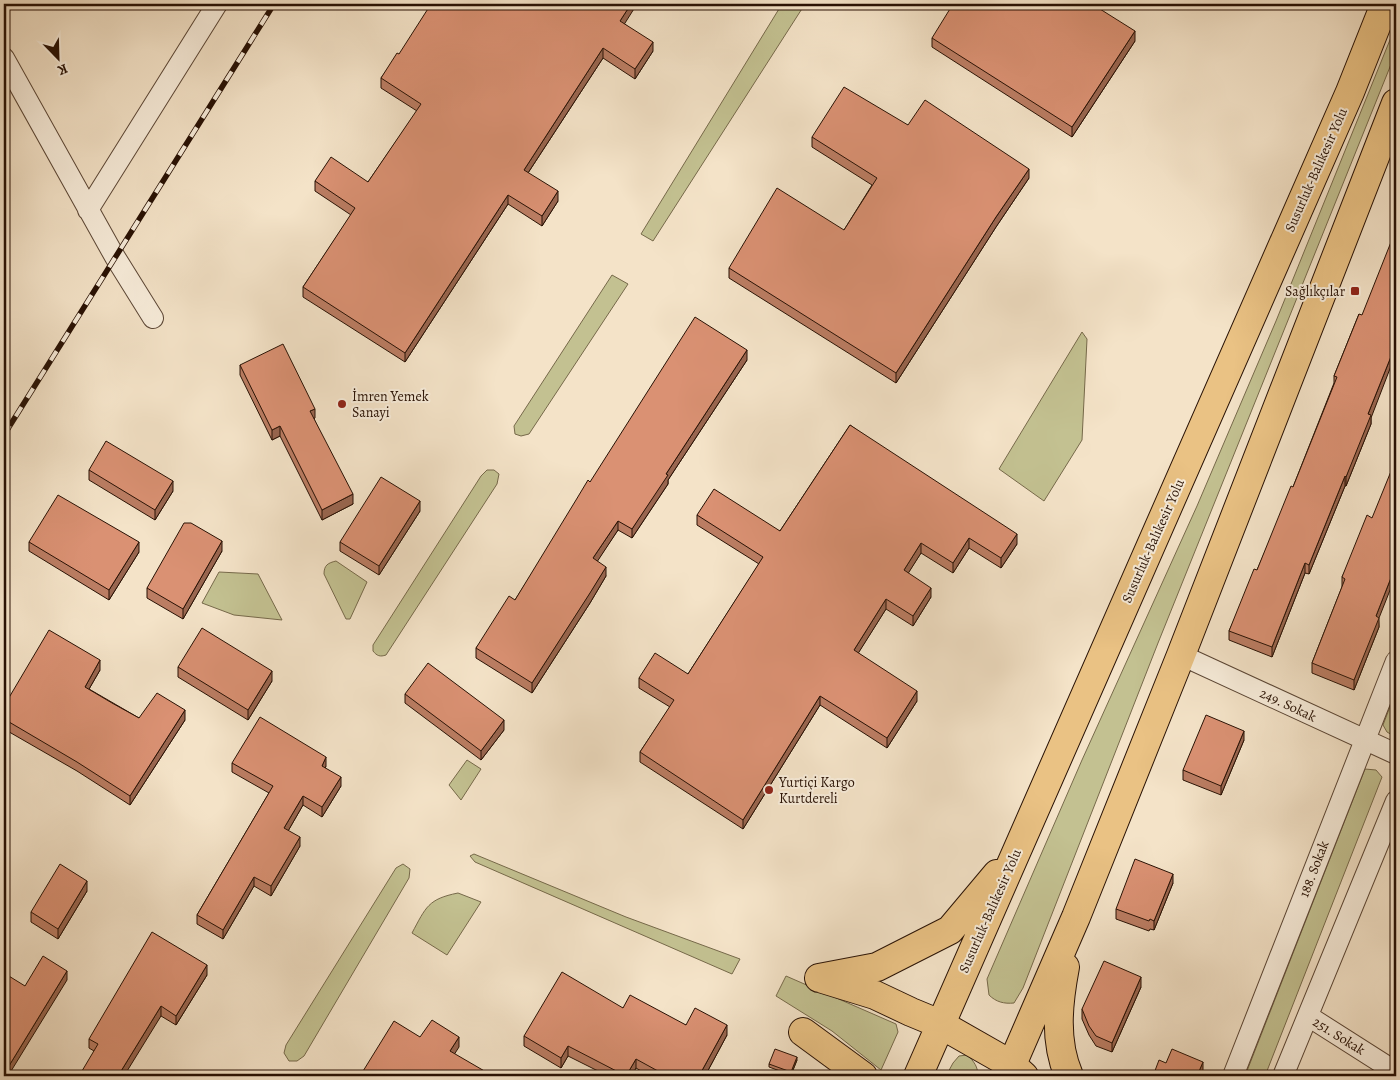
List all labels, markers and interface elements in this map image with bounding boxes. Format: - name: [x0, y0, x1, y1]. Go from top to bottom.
- north arrow: [32, 32, 82, 82]
- text: K: [54, 59, 71, 80]
- street label: Susurluk-Balıkesir Yolu: [1280, 105, 1352, 235]
- place label: Sağlıkçılar: [1285, 282, 1346, 301]
- marker: Sağlıkçılar: [1349, 285, 1361, 297]
- place label: İmren Yemek Sanayi: [352, 387, 429, 422]
- marker: İmren Yemek Sanayi: [336, 398, 348, 410]
- street label: Susurluk-Balıkesir Yolu: [1117, 476, 1189, 606]
- street label: 249. Sokak: [1257, 684, 1319, 726]
- place label: Yurtiçi Kargo Kurtdereli: [778, 773, 855, 808]
- marker: Yurtiçi Kargo Kurtdereli: [763, 784, 775, 796]
- street label: 188. Sokak: [1294, 838, 1334, 900]
- street label: Susurluk-Balıkesir Yolu: [954, 846, 1026, 976]
- street label: 251. Sokak: [1309, 1012, 1369, 1060]

